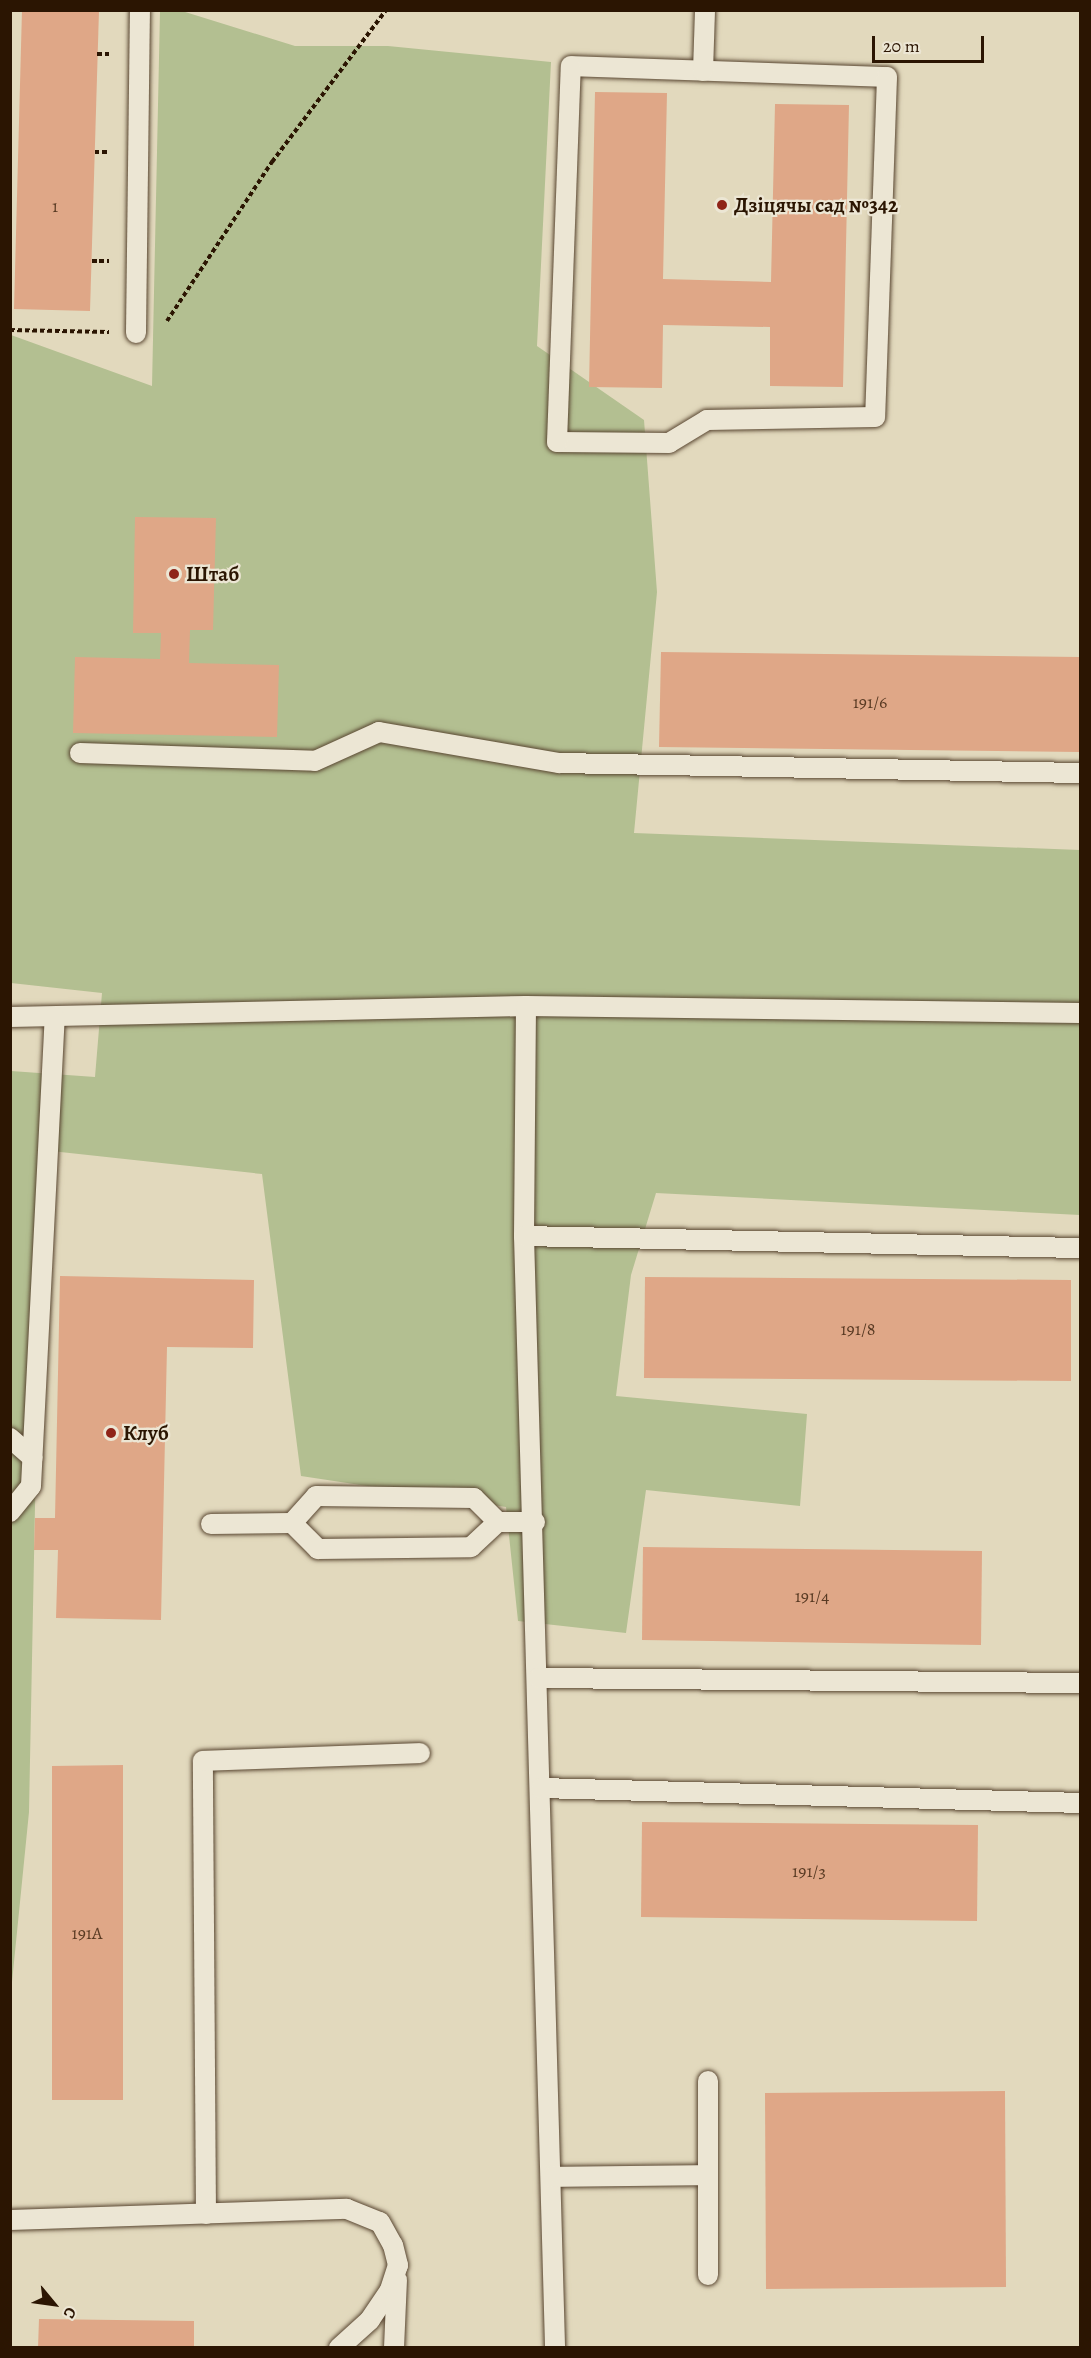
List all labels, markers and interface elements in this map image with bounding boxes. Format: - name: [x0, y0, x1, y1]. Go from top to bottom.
- scale bar: [875, 24, 988, 62]
- text: 20 m: [883, 34, 920, 58]
- place label: Дзіцячы сад №342: [734, 192, 898, 218]
- house number: 1: [52, 195, 58, 217]
- marker: Дзіцячы сад №342: [715, 198, 729, 212]
- place label: Штаб: [186, 561, 239, 587]
- marker: Штаб: [167, 567, 181, 581]
- house number: 191/6: [853, 691, 887, 713]
- house number: 191/8: [840, 1318, 876, 1340]
- place label: Клуб: [123, 1420, 169, 1446]
- marker: Клуб: [104, 1426, 118, 1440]
- house number: 191/4: [795, 1585, 829, 1607]
- house number: 191/3: [792, 1860, 826, 1882]
- house number: 191А: [71, 1922, 103, 1944]
- north arrow: [24, 2274, 84, 2334]
- text: С: [58, 2303, 82, 2322]

